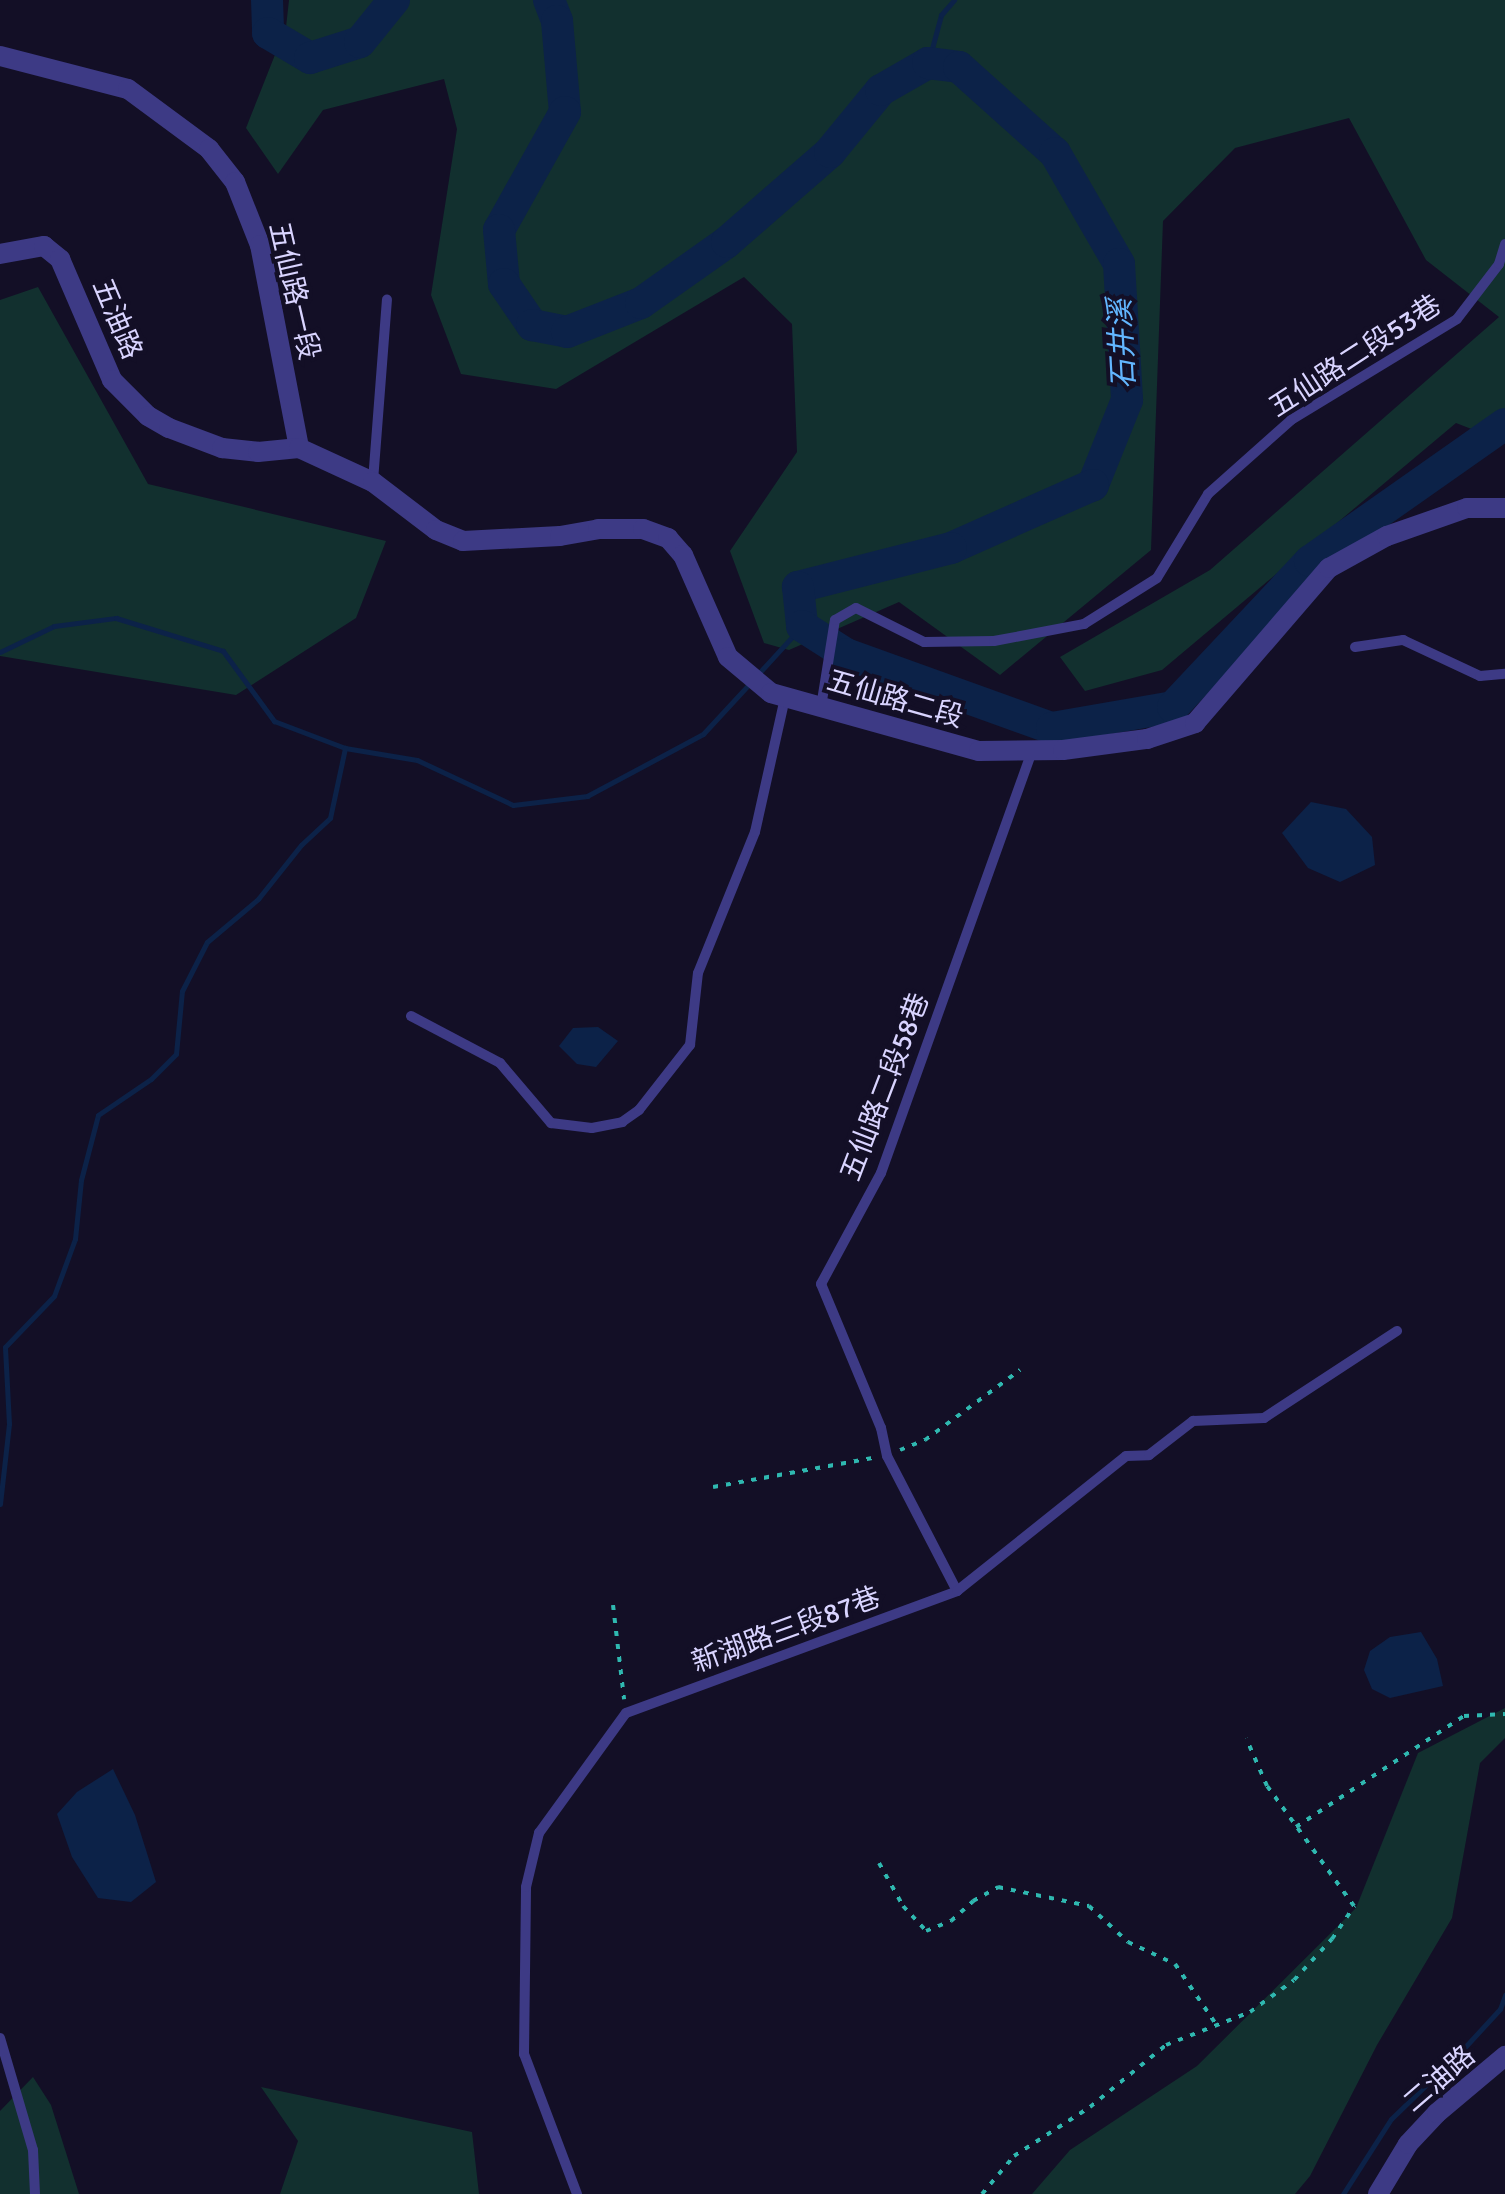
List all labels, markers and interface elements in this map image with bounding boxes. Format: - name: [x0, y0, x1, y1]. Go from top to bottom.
- street label: 五仙路一段: [262, 219, 326, 363]
- street label: 五油路: [85, 274, 149, 364]
- street label: 五仙路二段53巷: [1263, 288, 1447, 424]
- water label: 石井溪: [1103, 298, 1143, 390]
- street label: 五仙路二段: [823, 664, 967, 734]
- street label: 五仙路二段58巷: [834, 988, 936, 1186]
- street label: 新湖路三段87巷: [687, 1580, 885, 1680]
- street label: 二油路: [1396, 2039, 1482, 2119]

